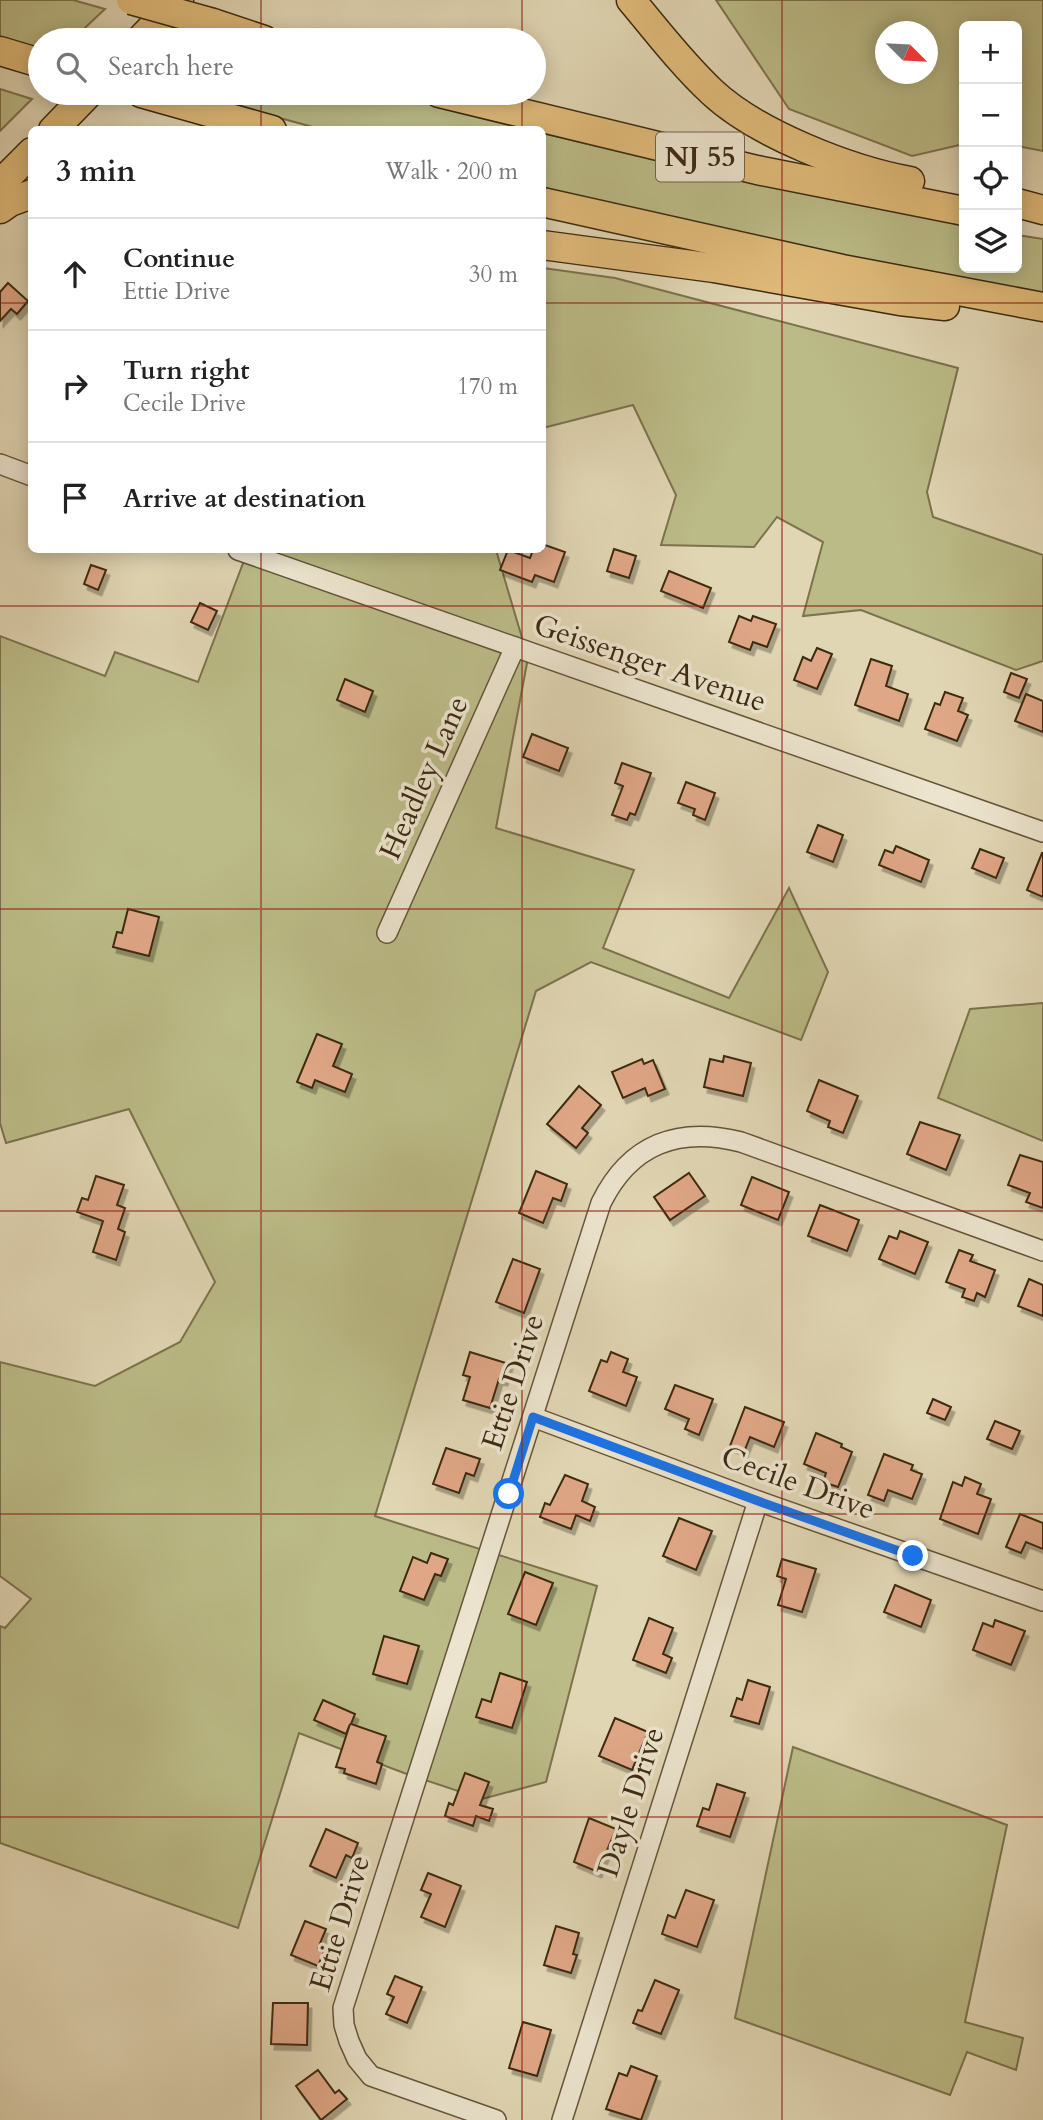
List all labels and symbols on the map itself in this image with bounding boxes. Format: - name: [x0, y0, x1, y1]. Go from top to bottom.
- north arrow: [875, 21, 938, 84]
- road number: NJ 55: [656, 132, 744, 182]
- street label: Geissenger Avenue: [528, 604, 772, 722]
- street label: Headley Lane: [370, 690, 478, 866]
- street label: Ettie Drive: [472, 1309, 554, 1455]
- street label: Cecile Drive: [716, 1436, 880, 1530]
- route start: [493, 1478, 524, 1509]
- route end: [897, 1540, 928, 1571]
- street label: Dayle Drive: [588, 1722, 674, 1882]
- street label: Ettie Drive: [300, 1850, 380, 1996]

